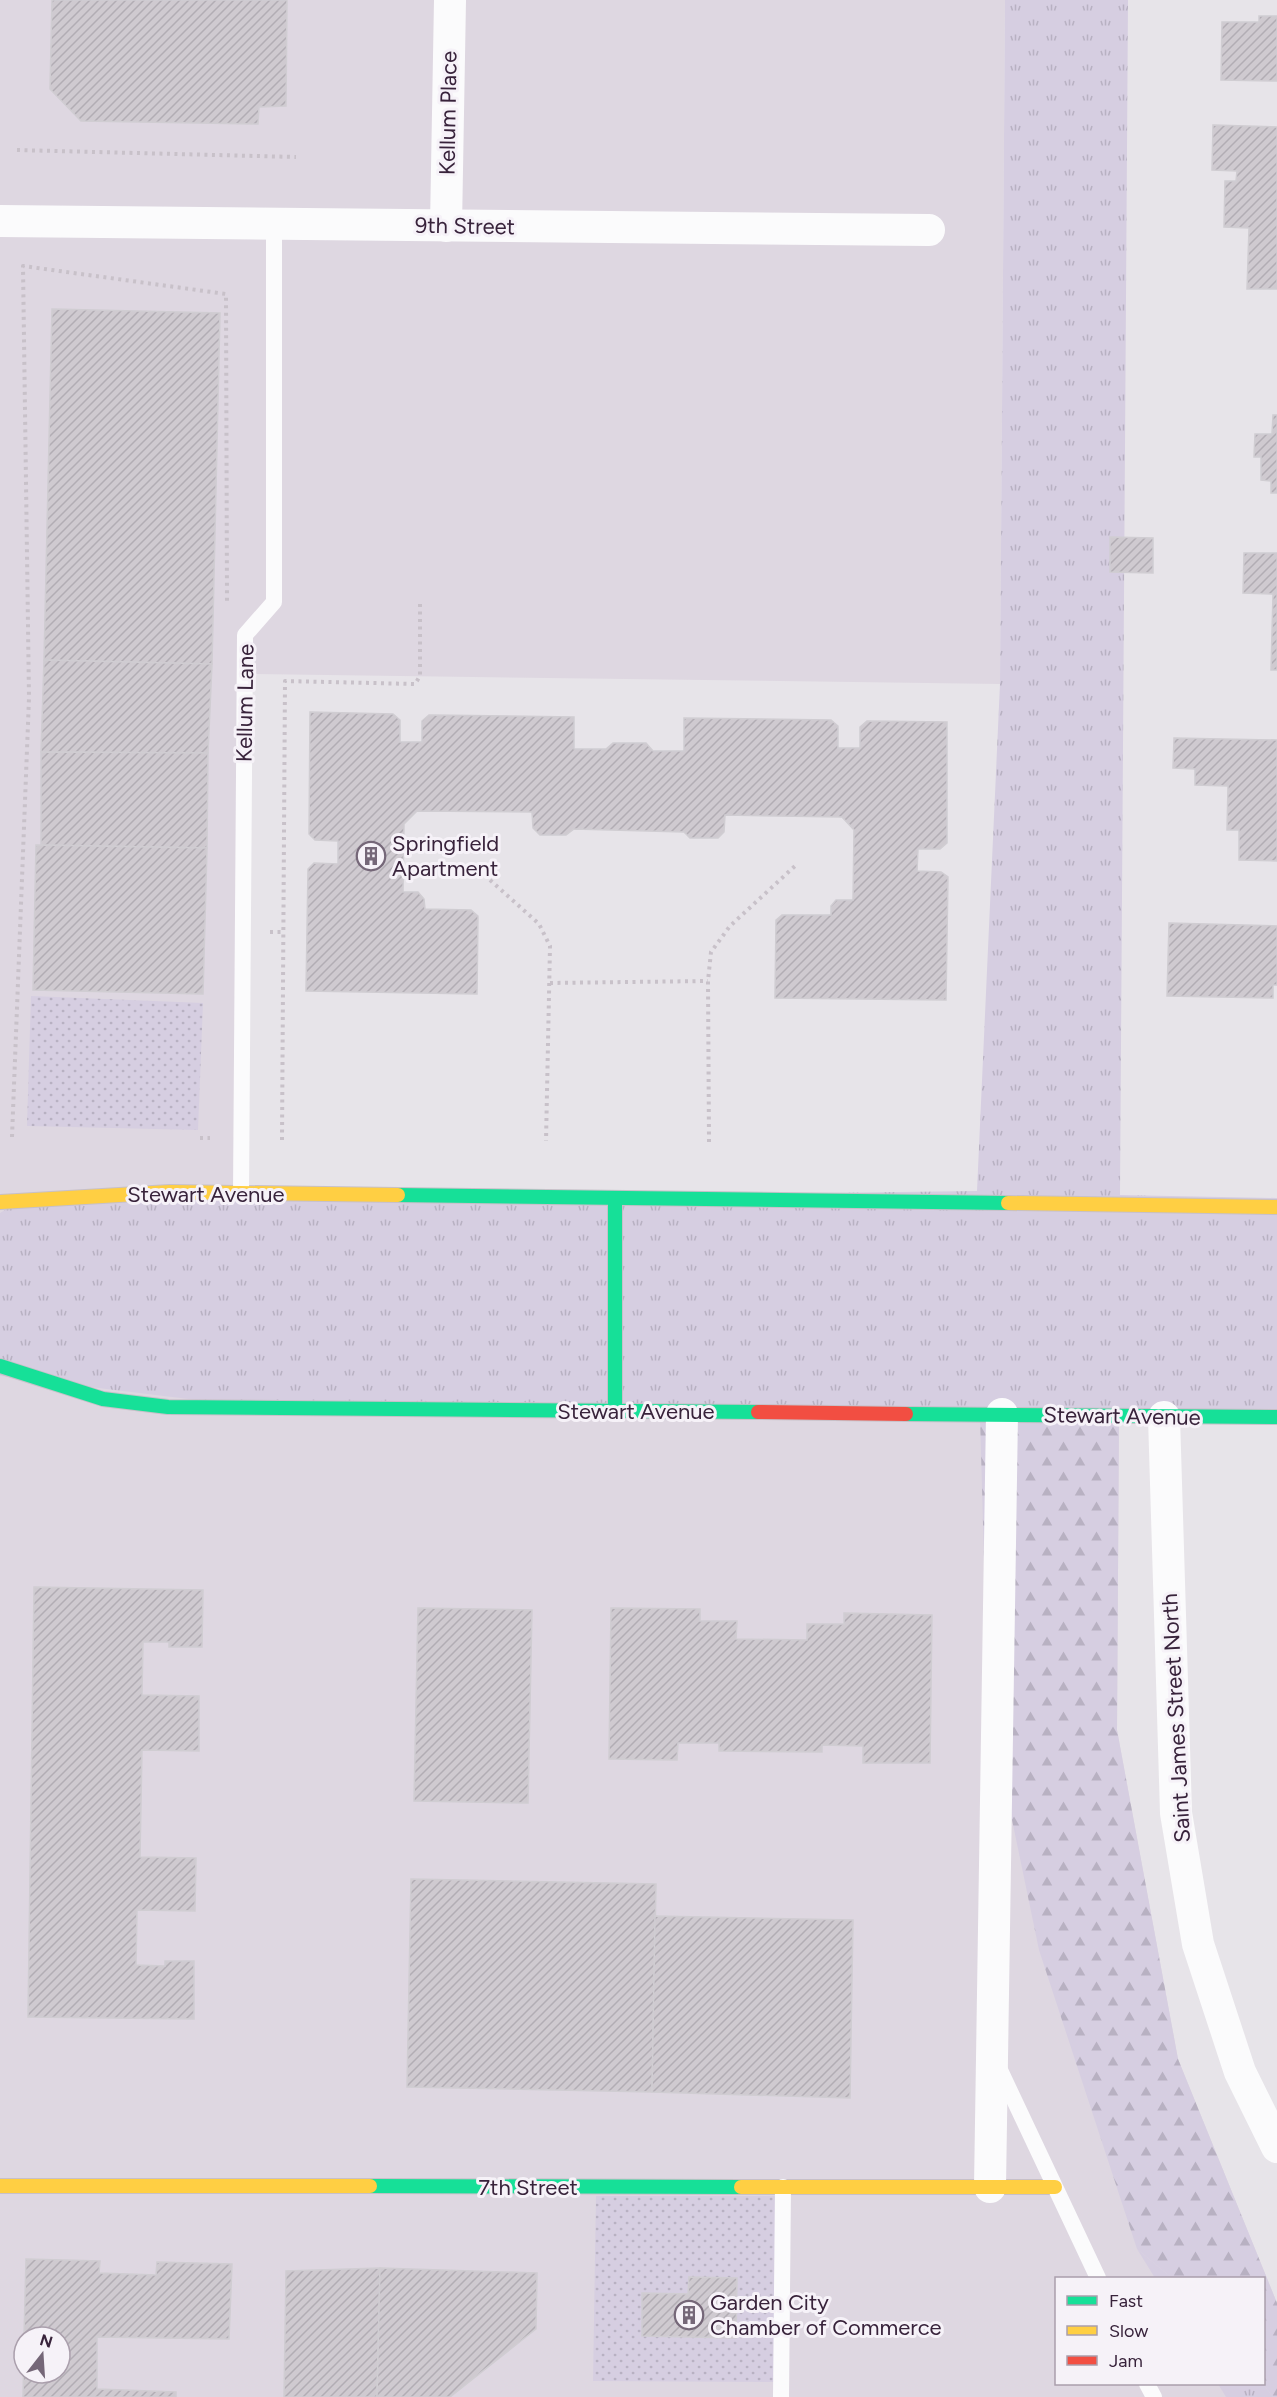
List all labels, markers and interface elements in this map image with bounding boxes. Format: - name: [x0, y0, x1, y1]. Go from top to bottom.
- street label: Kellum Place: [433, 51, 463, 175]
- street label: 9th Street: [415, 212, 515, 240]
- street label: Kellum Lane: [230, 644, 260, 762]
- place label: Springfield Apartment: [392, 830, 499, 882]
- building icon: Springfield Apartment: [355, 840, 387, 872]
- street label: Stewart Avenue: [127, 1181, 285, 1208]
- street label: Stewart Avenue: [557, 1398, 715, 1425]
- street label: Stewart Avenue: [1043, 1401, 1201, 1431]
- street label: Saint James Street North: [1156, 1593, 1196, 1843]
- street label: 7th Street: [478, 2174, 578, 2201]
- legend: [1055, 2277, 1265, 2385]
- place label: Garden City Chamber of Commerce: [710, 2289, 942, 2341]
- text: Fast: [1109, 2290, 1143, 2312]
- building icon: Garden City Chamber of Commerce: [673, 2299, 705, 2331]
- text: Slow: [1109, 2320, 1148, 2342]
- north arrow: [12, 2325, 72, 2385]
- text: N: [38, 2330, 55, 2352]
- text: Jam: [1109, 2350, 1143, 2372]

